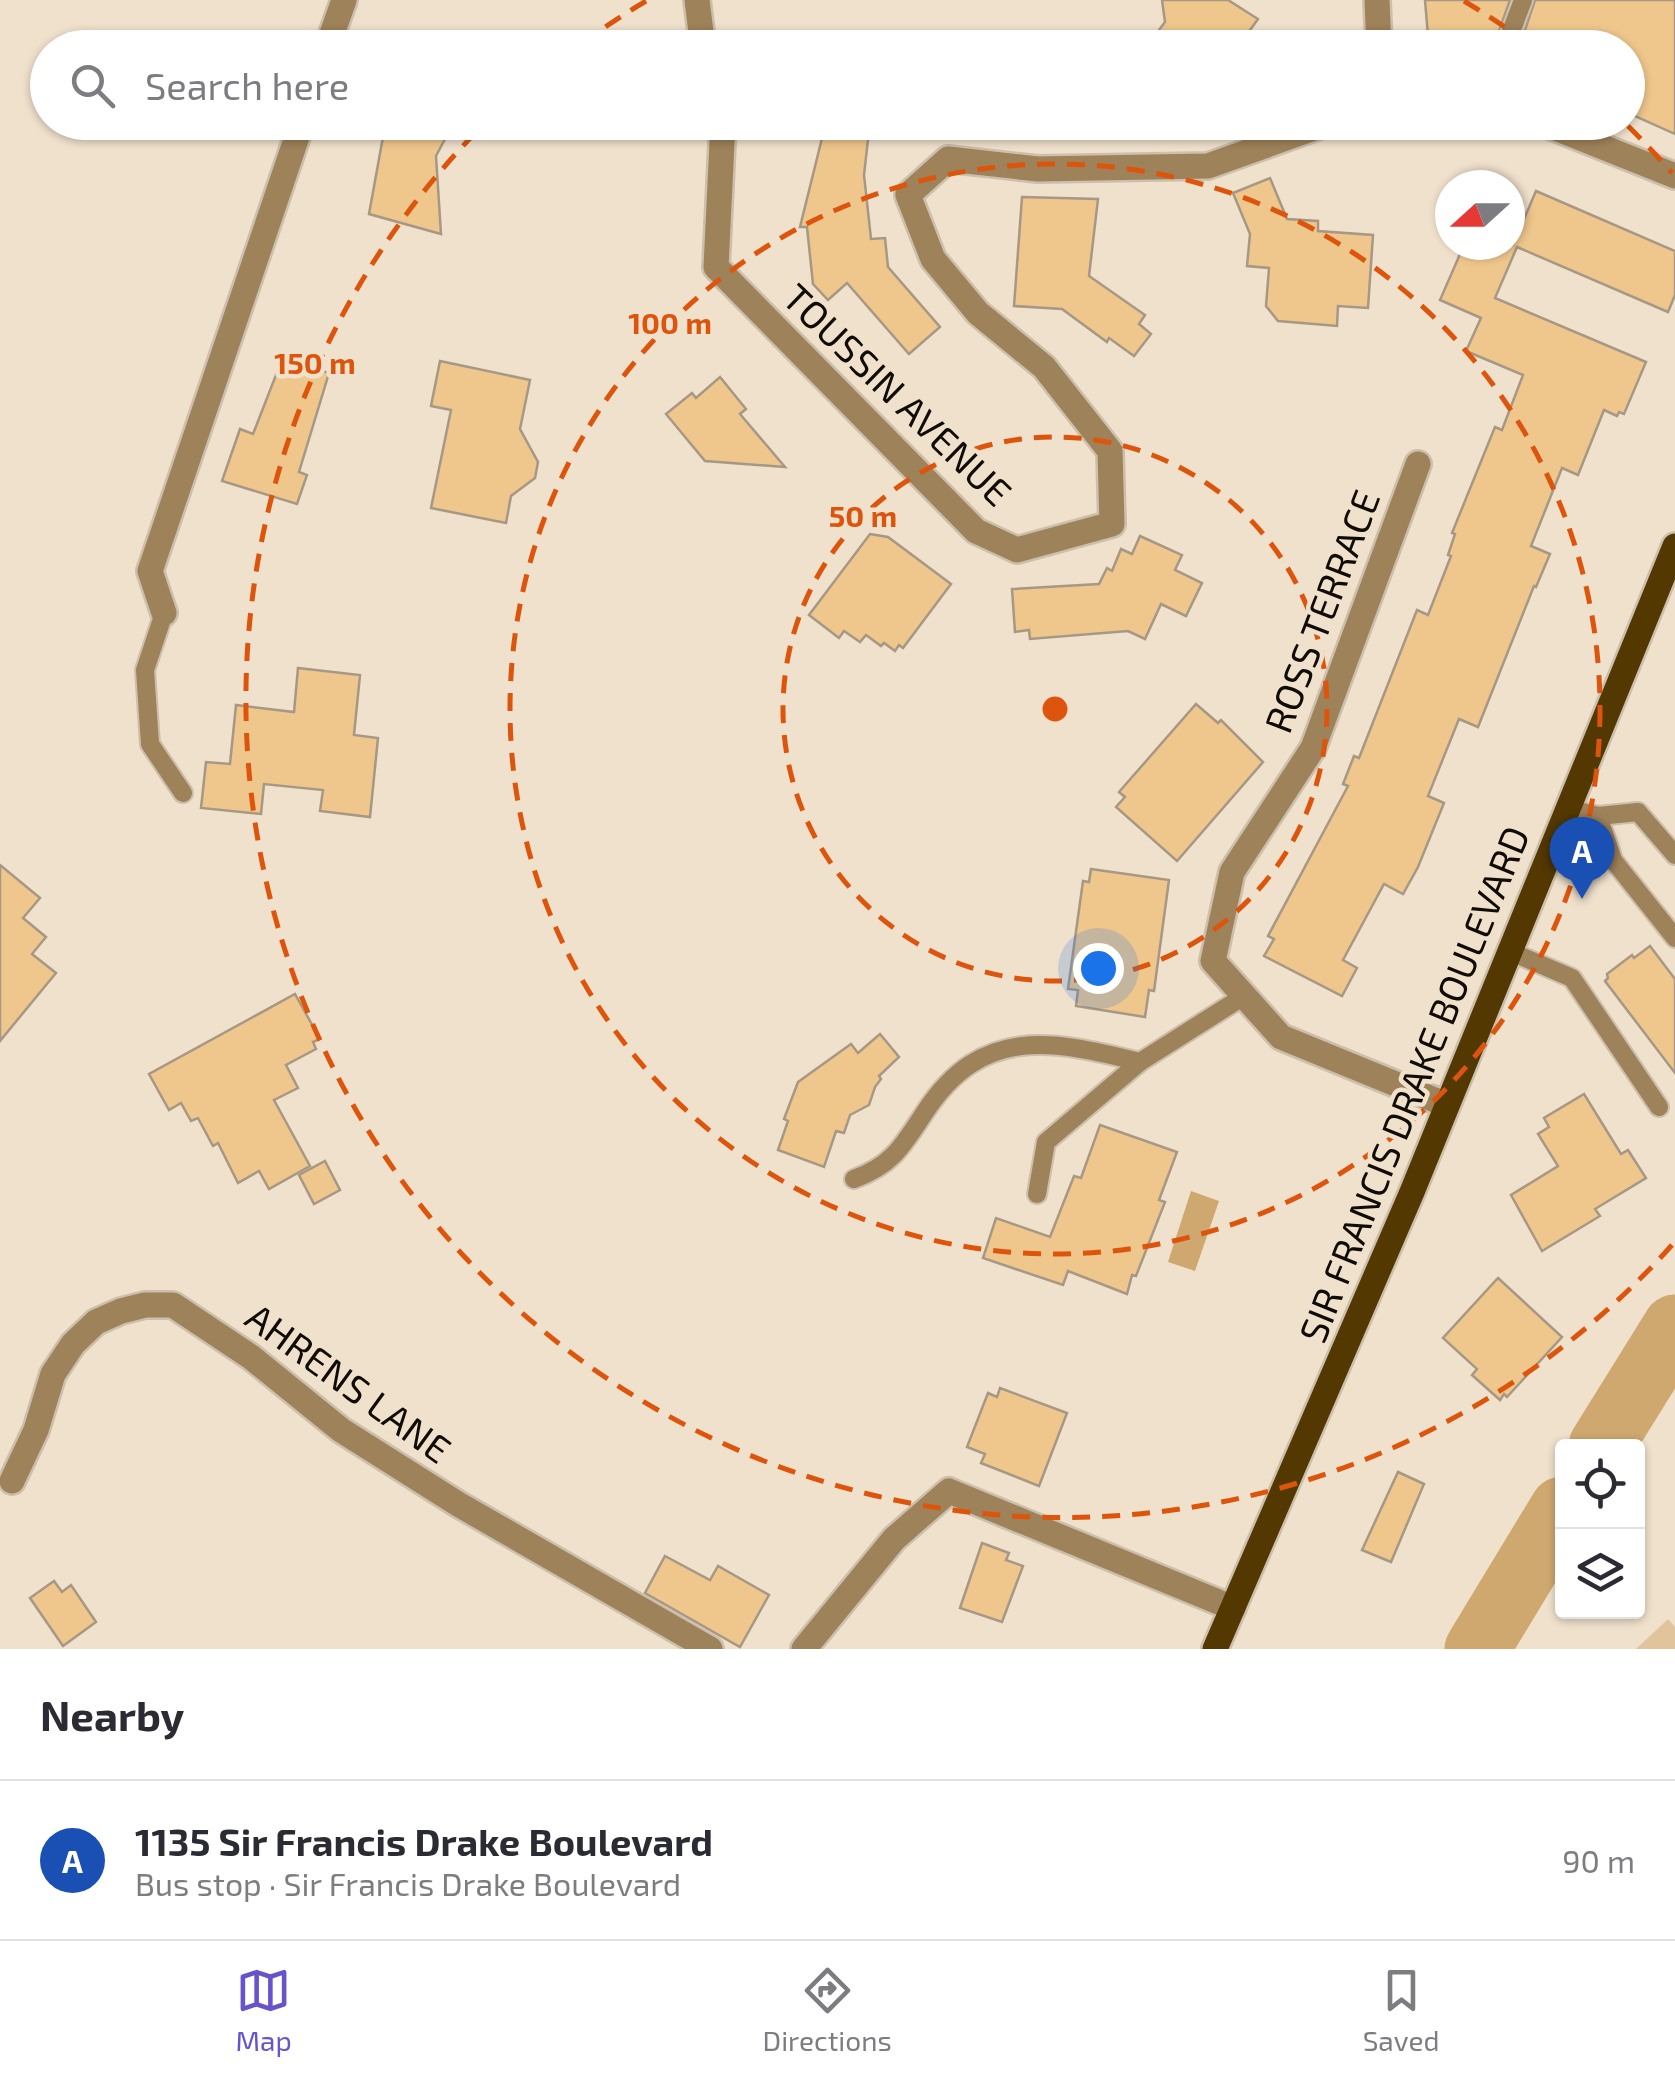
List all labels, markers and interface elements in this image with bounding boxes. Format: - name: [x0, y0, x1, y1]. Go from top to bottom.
- search box: [30, 30, 1645, 140]
- icon: search: [65, 58, 120, 113]
- text: Search here: [145, 62, 349, 108]
- north arrow: [1435, 170, 1525, 260]
- street label: TOUSSIN AVENUE: [774, 273, 1022, 515]
- text: 100 m: [628, 304, 712, 340]
- text: 150 m: [274, 344, 356, 380]
- street label: ROSS TERRACE: [1254, 483, 1388, 739]
- text: 50 m: [829, 497, 897, 533]
- centre of rings: [1037, 691, 1073, 727]
- pin: A: [1550, 816, 1614, 899]
- street label: SIR FRANCIS DRAKE BOULEVARD: [1288, 819, 1538, 1349]
- your location: [1073, 943, 1124, 994]
- street label: AHRENS LANE: [238, 1292, 460, 1472]
- map controls: [1555, 1439, 1645, 1619]
- button: locate: [1555, 1439, 1645, 1529]
- button: layers: [1555, 1529, 1645, 1619]
- text: Nearby: [40, 1689, 184, 1739]
- text: 1135 Sir Francis Drake Boulevard: [135, 1818, 713, 1864]
- text: A: [62, 1841, 83, 1879]
- text: 90 m: [1562, 1841, 1635, 1879]
- text: Bus stop · Sir Francis Drake Boulevard: [135, 1864, 681, 1902]
- tab: Map: [235, 1963, 292, 2057]
- tab: Directions: [763, 1963, 892, 2057]
- tab: Saved: [1363, 1963, 1440, 2057]

